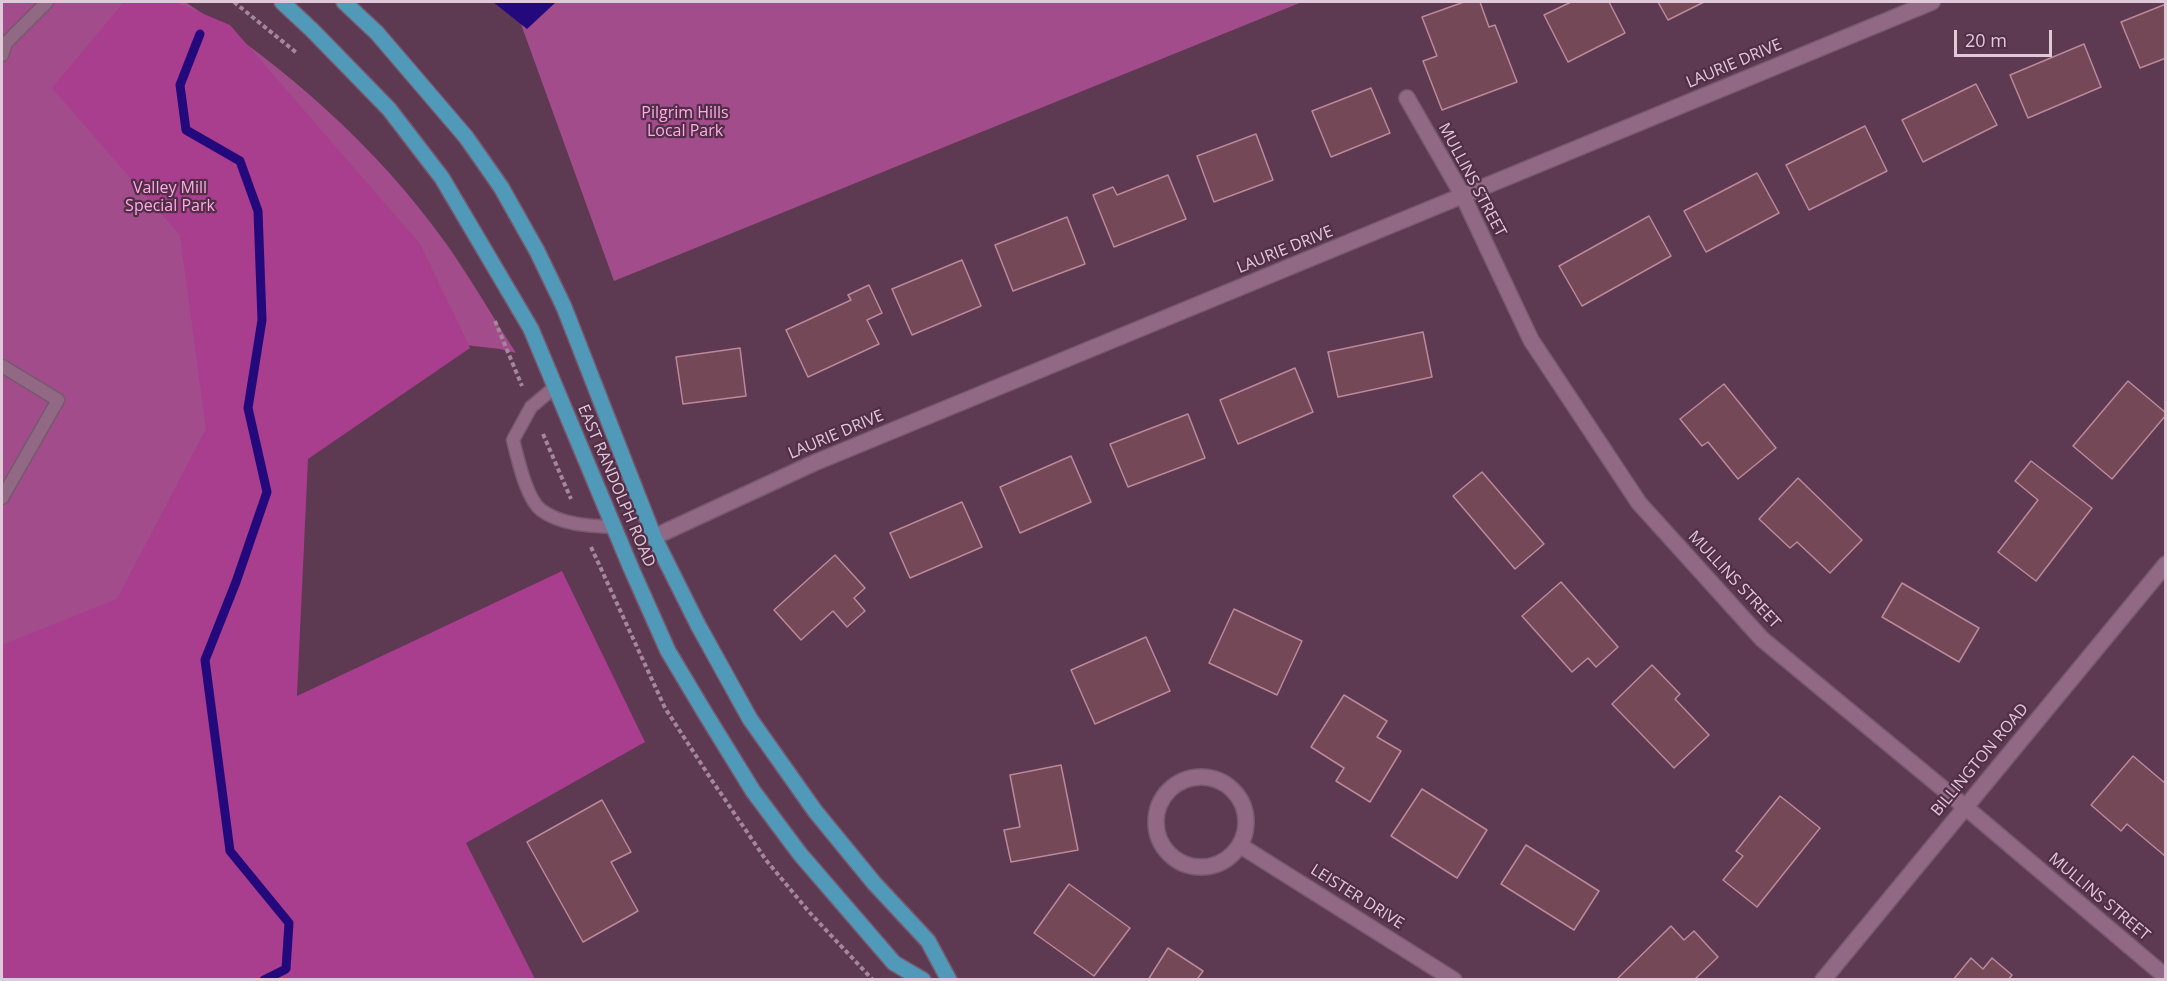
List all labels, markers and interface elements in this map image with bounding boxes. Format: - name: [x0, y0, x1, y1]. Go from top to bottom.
- scale bar: [1957, 18, 2054, 56]
- text: 20 m: [1965, 28, 2007, 52]
- street label: LAURIE DRIVE: [1683, 35, 1785, 93]
- park label: Pilgrim Hills Local Park: [641, 103, 729, 141]
- street label: MULLINS STREET: [1434, 120, 1510, 240]
- park label: Valley Mill Special Park: [125, 178, 215, 216]
- street label: LAURIE DRIVE: [1234, 222, 1336, 278]
- street label: EAST RANDOLPH ROAD: [573, 402, 659, 570]
- street label: LAURIE DRIVE: [785, 406, 887, 464]
- street label: MULLINS STREET: [1684, 527, 1784, 633]
- street label: BILLINGTON ROAD: [1927, 700, 2033, 820]
- street label: MULLINS STREET: [2044, 849, 2154, 945]
- street label: LEISTER DRIVE: [1307, 861, 1407, 933]

